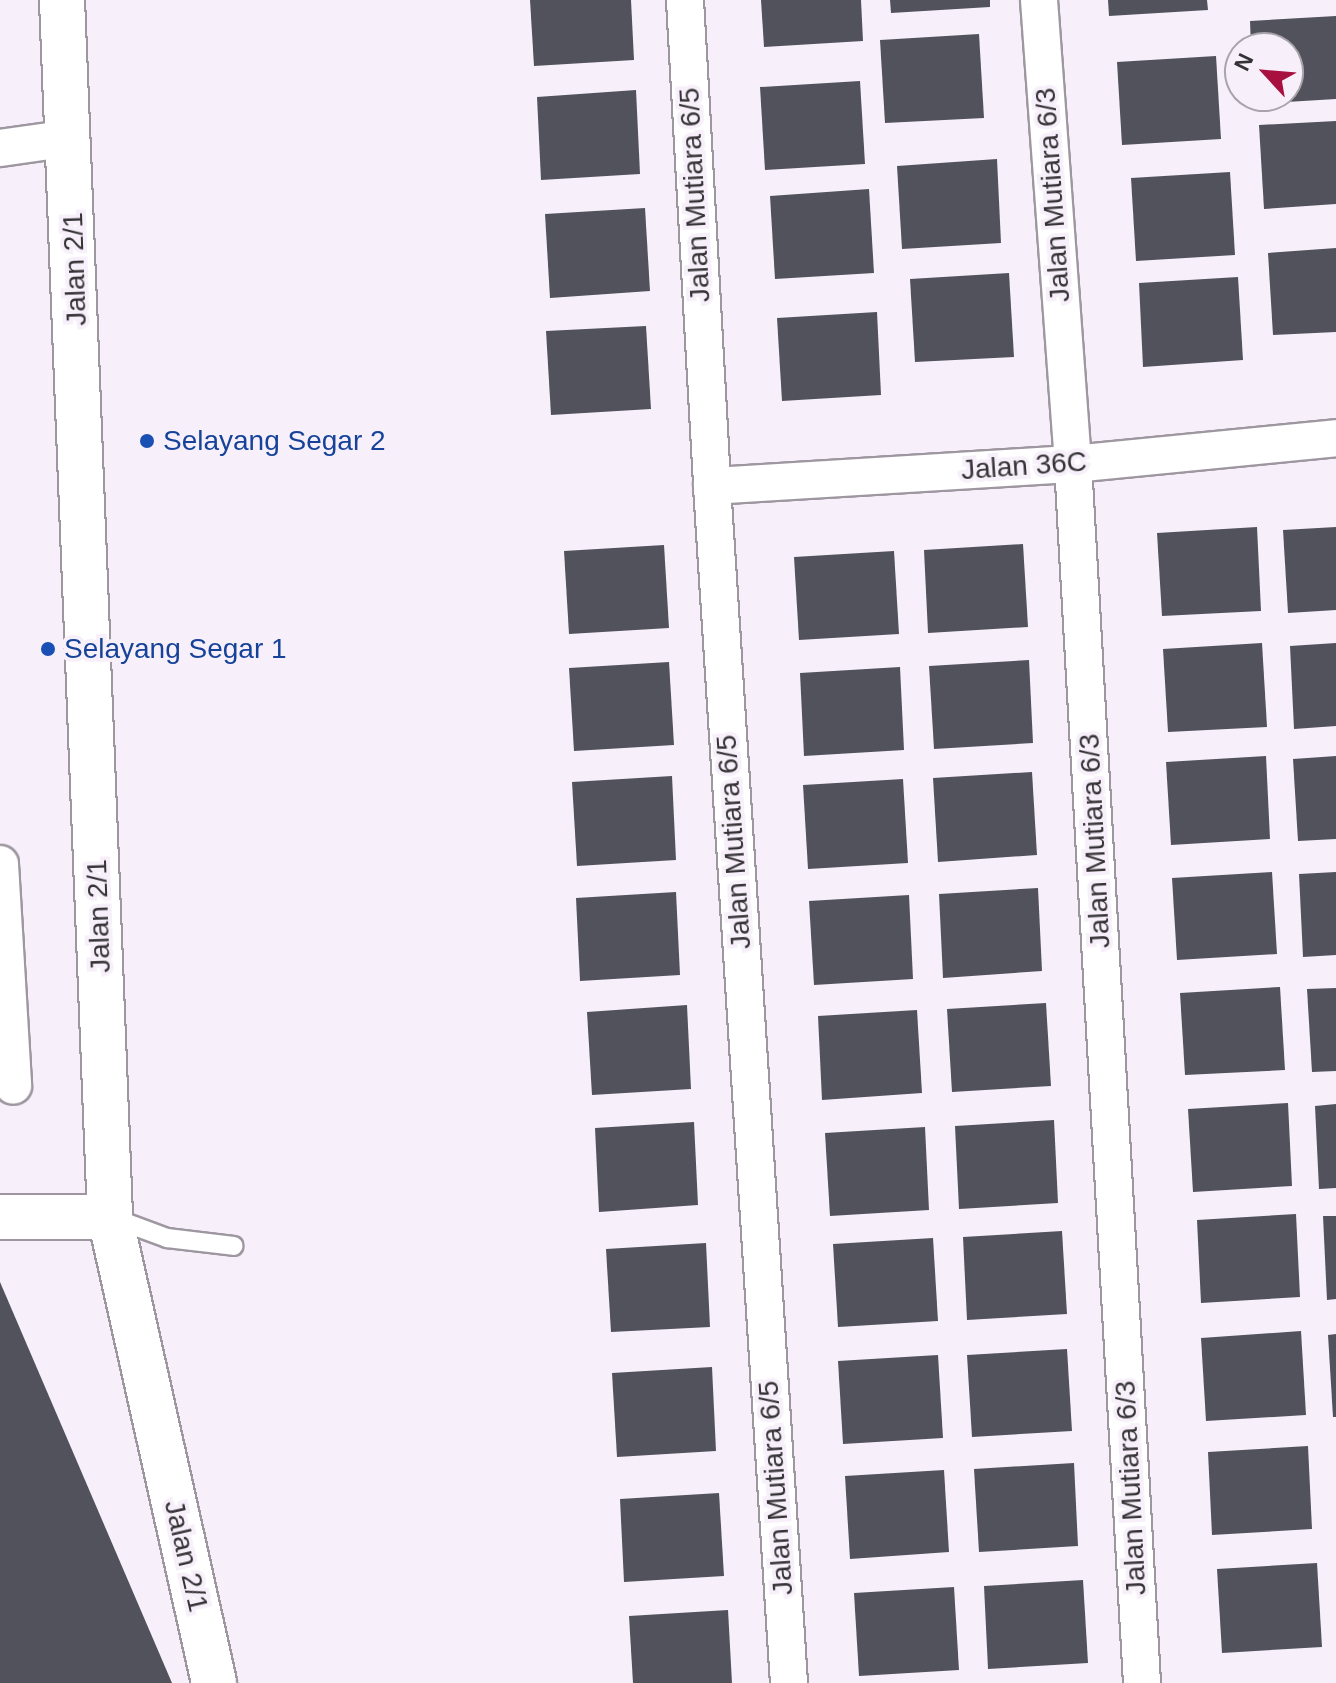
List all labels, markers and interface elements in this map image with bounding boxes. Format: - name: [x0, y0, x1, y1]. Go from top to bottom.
- north arrow: [1224, 32, 1304, 112]
- text: N: [1229, 50, 1258, 75]
- street label: Jalan Mutiara 6/5: [673, 87, 717, 303]
- street label: Jalan Mutiara 6/3: [1029, 87, 1077, 303]
- street label: Jalan 2/1: [56, 212, 94, 326]
- place label: Selayang Segar 2: [163, 424, 386, 458]
- marker: Selayang Segar 2: [138, 432, 156, 450]
- street label: Jalan 36C: [960, 445, 1088, 487]
- place label: Selayang Segar 1: [64, 632, 287, 666]
- marker: Selayang Segar 1: [39, 640, 57, 658]
- street label: Jalan Mutiara 6/3: [1073, 733, 1117, 949]
- street label: Jalan Mutiara 6/5: [710, 734, 758, 950]
- street label: Jalan 2/1: [80, 859, 118, 973]
- street label: Jalan Mutiara 6/5: [752, 1380, 800, 1596]
- street label: Jalan Mutiara 6/3: [1109, 1380, 1153, 1596]
- street label: Jalan 2/1: [157, 1497, 215, 1615]

